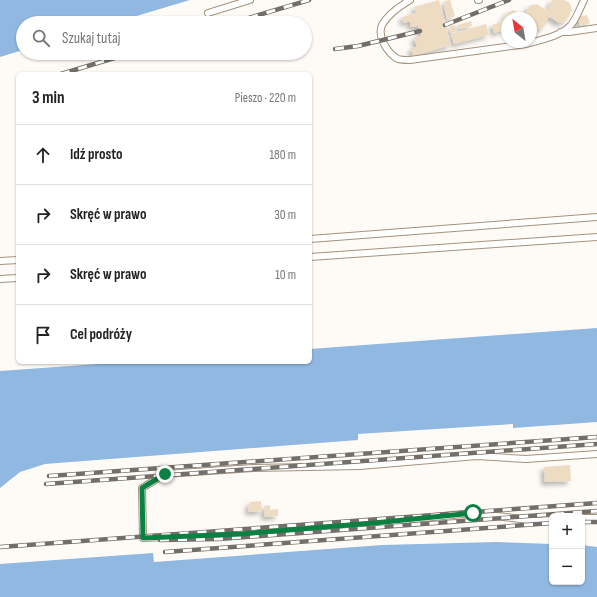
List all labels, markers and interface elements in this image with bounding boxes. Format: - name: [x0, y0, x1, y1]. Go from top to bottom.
- north arrow: [501, 12, 537, 48]
- search box: [16, 16, 312, 60]
- icon: search: [30, 27, 52, 49]
- text: Szukaj tutaj: [62, 29, 120, 48]
- text: 3 min: [32, 88, 65, 108]
- text: Pieszo · 220 m: [235, 90, 296, 106]
- icon: ahead: [32, 144, 54, 166]
- text: Idź prosto: [70, 145, 123, 164]
- text: 180 m: [270, 147, 296, 163]
- icon: right: [32, 204, 54, 226]
- text: Skręć w prawo: [70, 205, 147, 224]
- text: 30 m: [274, 207, 296, 223]
- icon: right: [32, 264, 54, 286]
- text: Skręć w prawo: [70, 265, 147, 284]
- text: 10 m: [275, 267, 296, 283]
- icon: arrive: [32, 324, 54, 346]
- text: Cel podróży: [70, 325, 132, 344]
- route end: [156, 465, 174, 483]
- route start: [464, 504, 482, 522]
- map controls: [549, 513, 585, 585]
- button: +: [549, 513, 585, 549]
- button: −: [549, 549, 585, 585]

